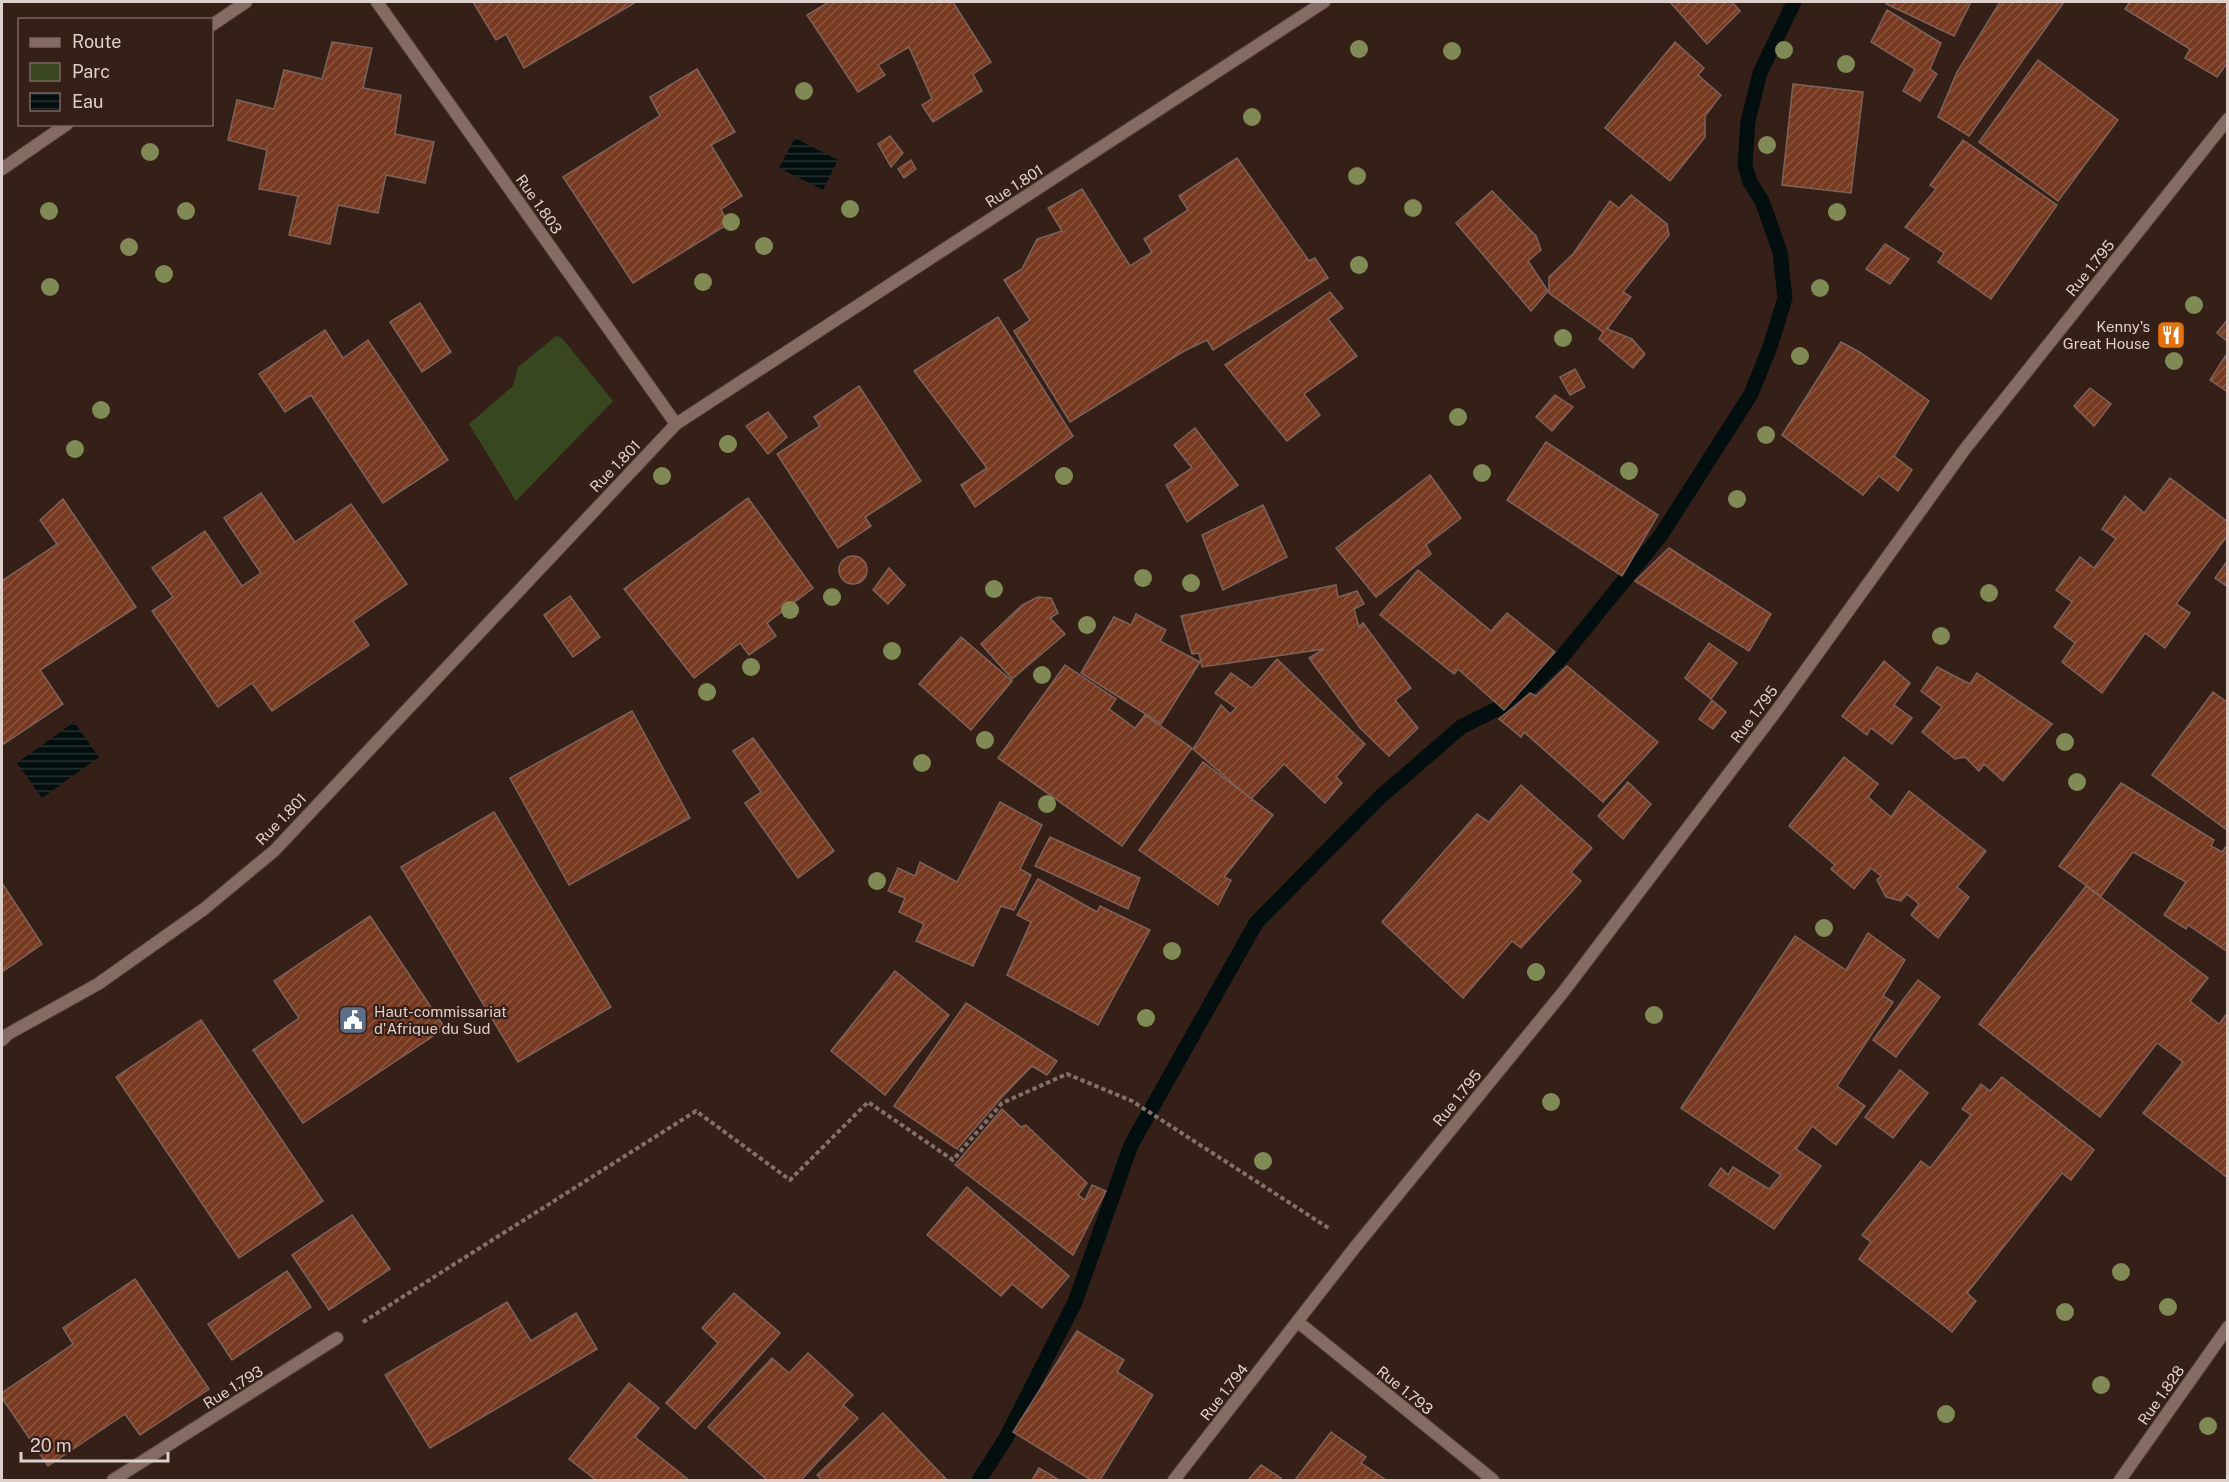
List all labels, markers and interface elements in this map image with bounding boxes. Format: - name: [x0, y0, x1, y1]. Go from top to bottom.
- legend: [18, 18, 213, 126]
- text: Route: [72, 31, 121, 52]
- text: Parc: [72, 61, 110, 82]
- text: Eau: [72, 91, 103, 112]
- street label: Rue 1.801: [982, 161, 1046, 211]
- street label: Rue 1.803: [512, 171, 566, 237]
- street label: Rue 1.795: [2062, 237, 2118, 299]
- place label: Kenny's Great House: [2063, 318, 2150, 352]
- restaurant icon: Kenny's Great House: [2155, 319, 2187, 351]
- street label: Rue 1.801: [586, 437, 644, 495]
- street label: Rue 1.795: [1727, 682, 1781, 746]
- street label: Rue 1.801: [252, 790, 310, 848]
- place label: Haut-commissariat d'Afrique du Sud: [374, 1003, 507, 1037]
- public building icon: Haut-commissariat d'Afrique du Sud: [337, 1004, 369, 1036]
- street label: Rue 1.795: [1429, 1067, 1485, 1129]
- street label: Rue 1.794: [1197, 1360, 1251, 1424]
- street label: Rue 1.793: [200, 1362, 266, 1412]
- street label: Rue 1.793: [1374, 1362, 1436, 1418]
- street label: Rue 1.828: [2134, 1362, 2188, 1428]
- scale bar: [21, 1425, 168, 1463]
- text: 20 m: [30, 1435, 72, 1456]

